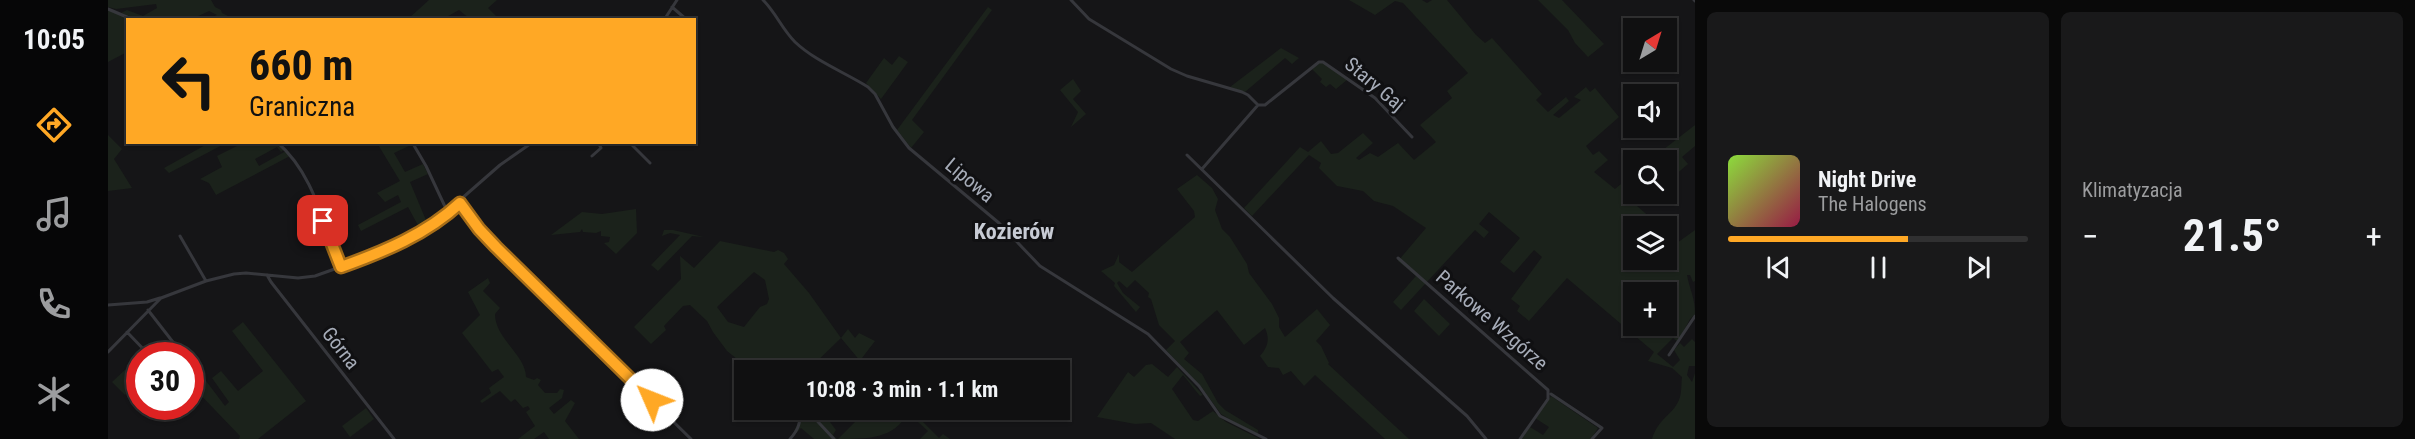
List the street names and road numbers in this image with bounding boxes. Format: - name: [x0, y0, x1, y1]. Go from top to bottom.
- street label: Stary Gaj: [1340, 52, 1410, 116]
- street label: Lipowa: [941, 153, 999, 207]
- street label: Parkowe Wzgórze: [1431, 265, 1553, 375]
- street label: Górna: [317, 322, 365, 374]

